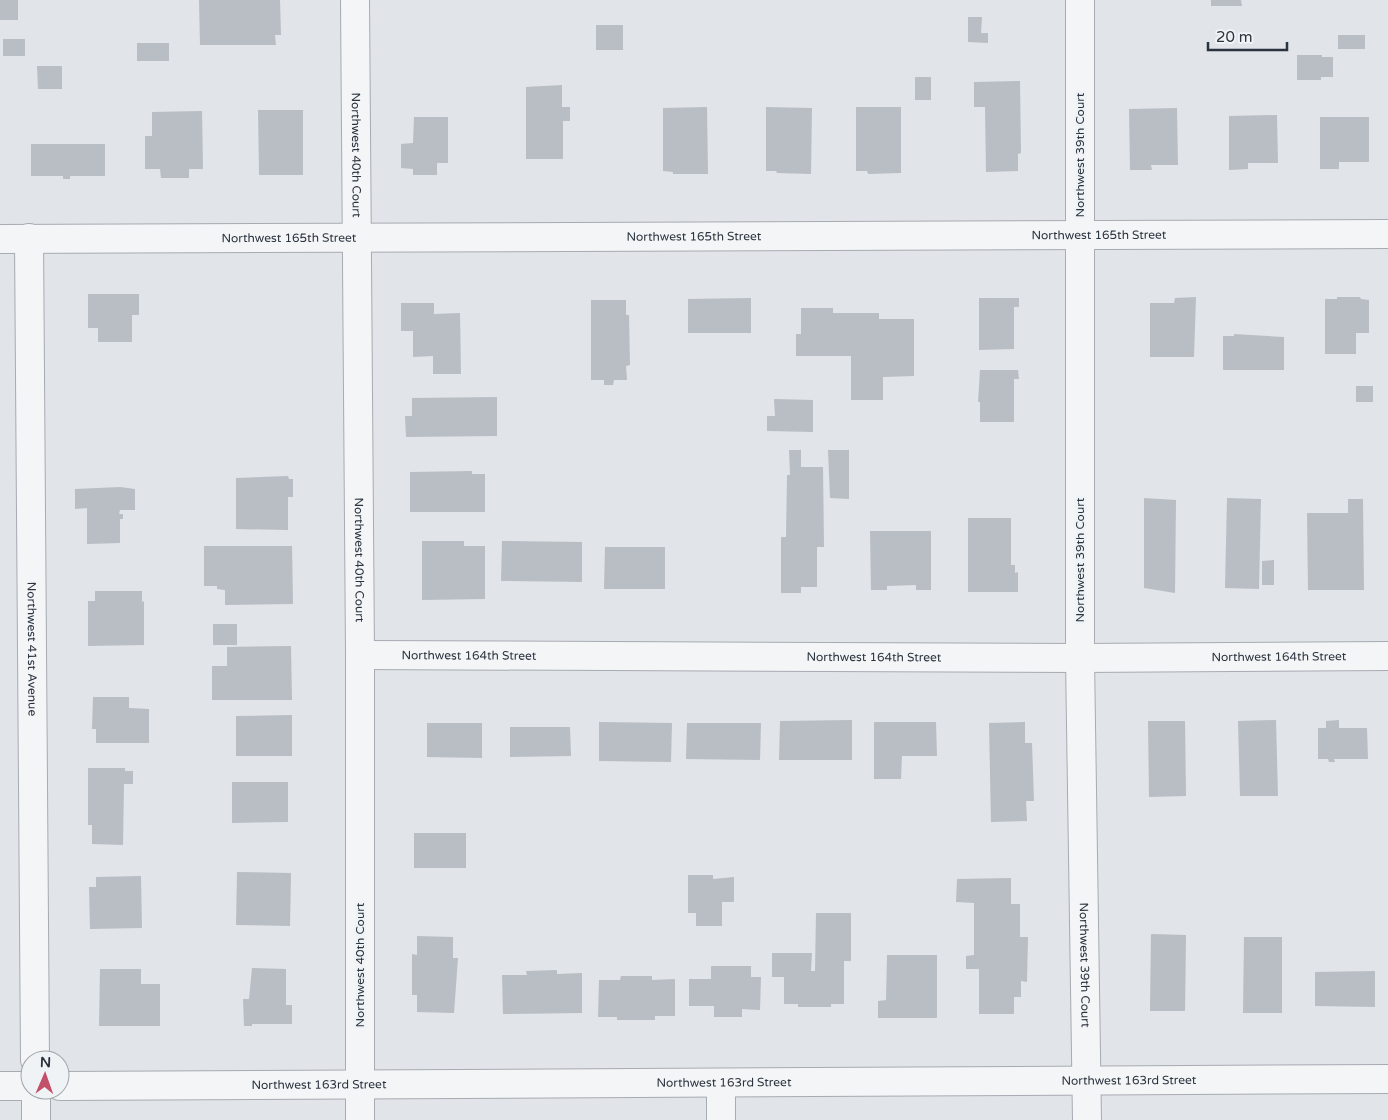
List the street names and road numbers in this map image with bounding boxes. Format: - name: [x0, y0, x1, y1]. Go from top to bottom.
- street label: Northwest 40th Court: [349, 92, 364, 218]
- street label: Northwest 39th Court: [1073, 92, 1087, 217]
- street label: Northwest 165th Street: [1032, 228, 1167, 242]
- street label: Northwest 165th Street: [627, 229, 762, 244]
- street label: Northwest 165th Street: [222, 231, 357, 245]
- street label: Northwest 40th Court: [352, 497, 367, 623]
- street label: Northwest 39th Court: [1073, 497, 1087, 622]
- street label: Northwest 41st Avenue: [25, 582, 39, 716]
- street label: Northwest 164th Street: [402, 648, 537, 663]
- street label: Northwest 164th Street: [1212, 649, 1347, 664]
- street label: Northwest 164th Street: [807, 650, 942, 664]
- street label: Northwest 40th Court: [353, 902, 367, 1027]
- street label: Northwest 39th Court: [1077, 902, 1093, 1028]
- street label: Northwest 163rd Street: [1061, 1073, 1197, 1088]
- street label: Northwest 163rd Street: [656, 1075, 792, 1090]
- street label: Northwest 163rd Street: [251, 1077, 387, 1092]

